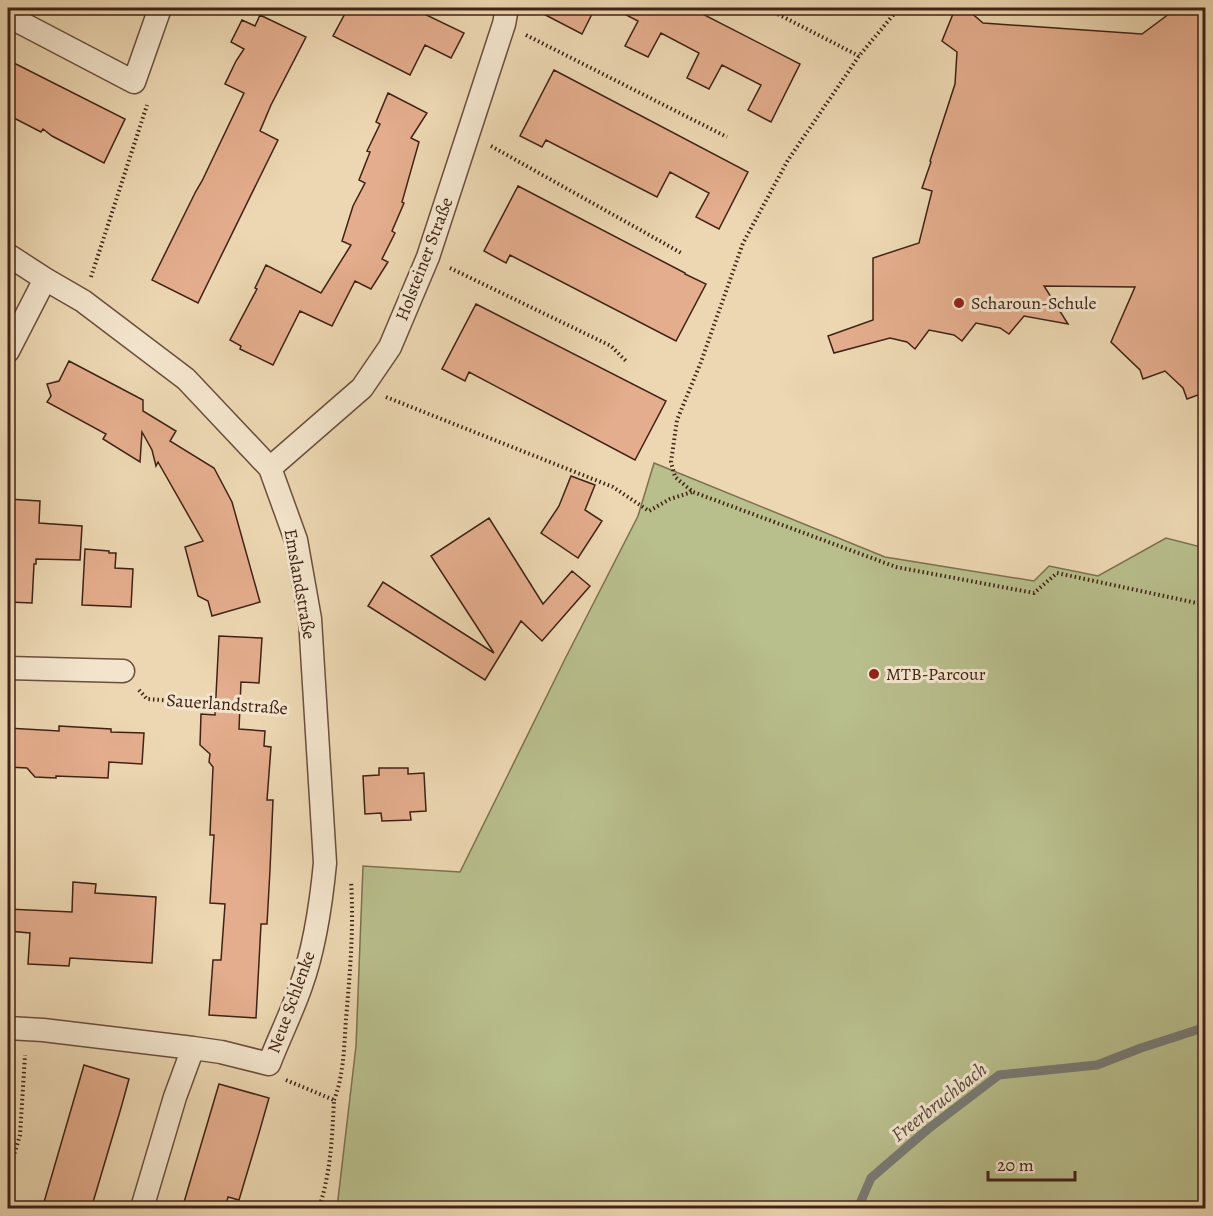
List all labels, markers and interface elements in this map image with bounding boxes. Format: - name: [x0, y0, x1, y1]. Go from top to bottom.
- street label: Holsteiner Straße: [389, 194, 459, 324]
- place label: Scharoun-Schule: [971, 291, 1097, 315]
- marker: Scharoun-Schule: [952, 296, 966, 310]
- street label: Emslandstraße: [278, 527, 322, 641]
- place label: MTB-Parcour: [886, 662, 986, 686]
- marker: MTB-Parcour: [867, 667, 881, 681]
- street label: Sauerlandstraße: [166, 688, 288, 720]
- street label: Neue Schlenke: [261, 947, 321, 1057]
- water label: Freerbruchbach: [885, 1056, 993, 1148]
- scale bar: [988, 1144, 1075, 1182]
- text: 20 m: [997, 1153, 1034, 1177]

